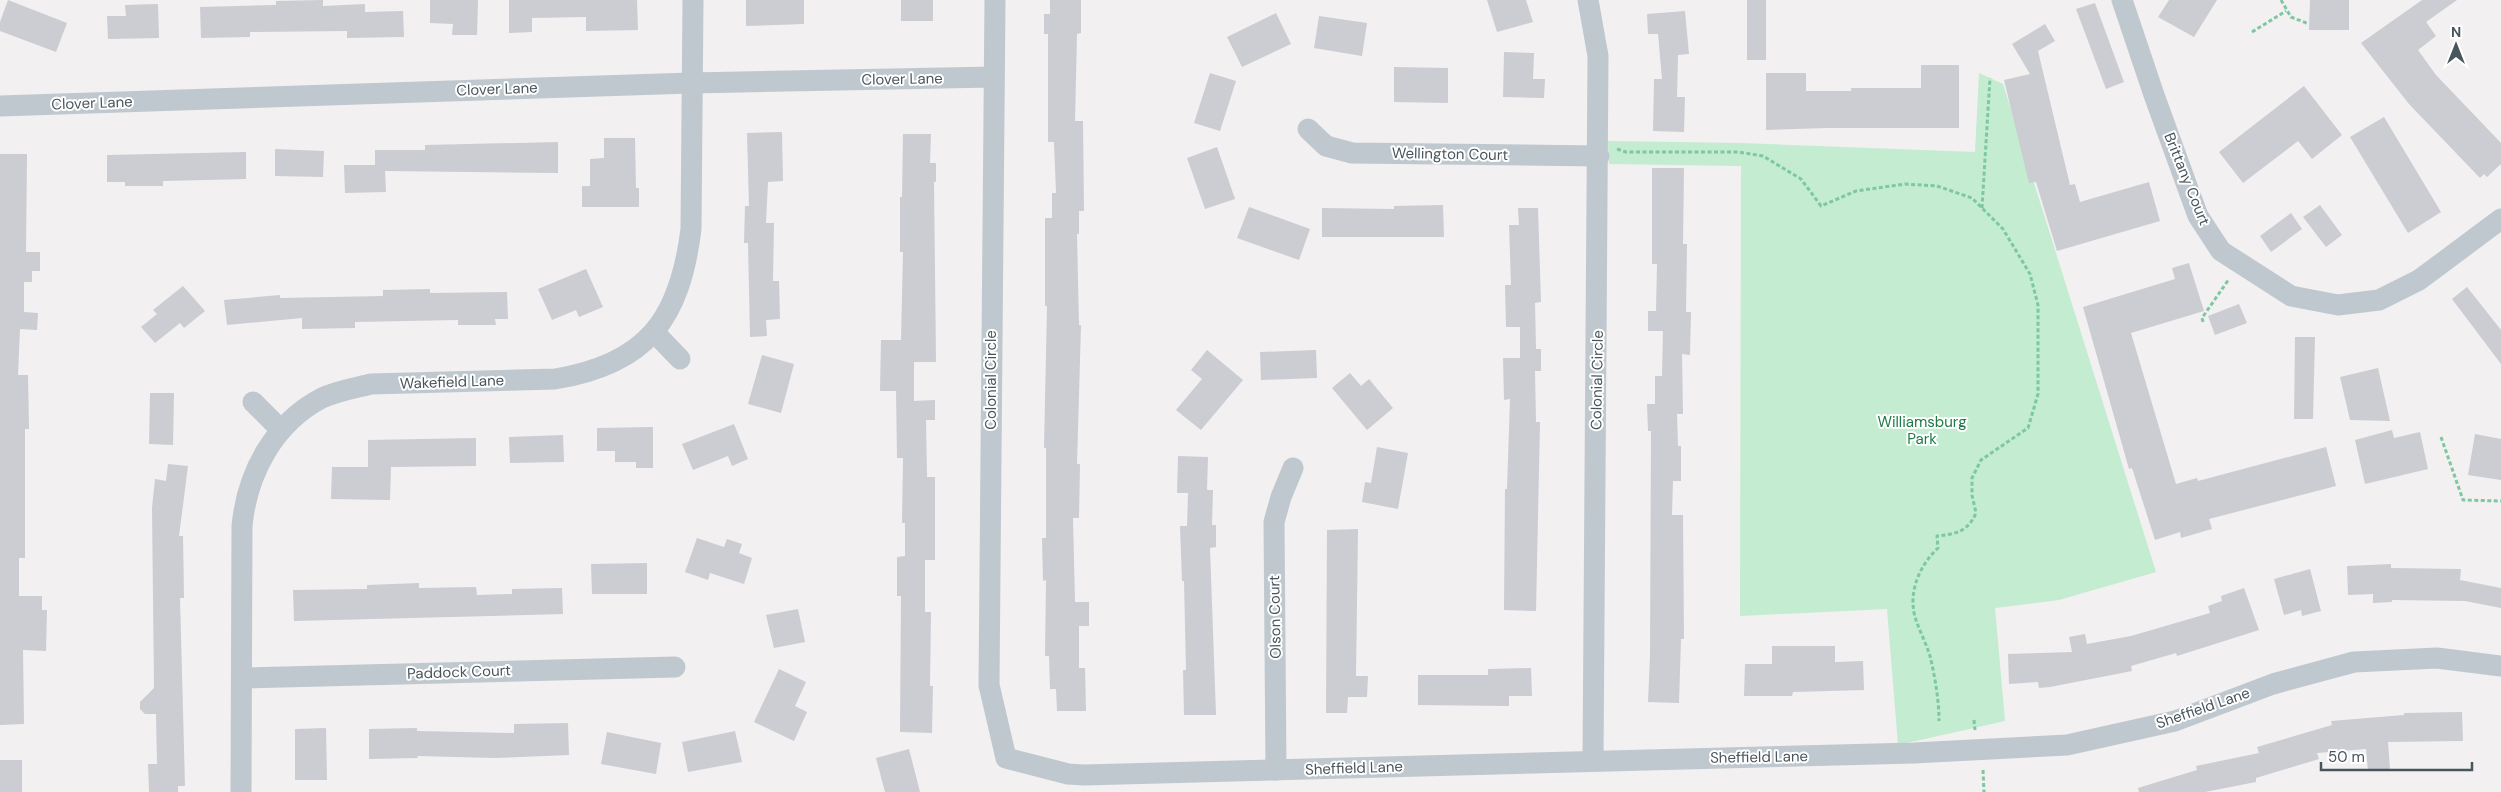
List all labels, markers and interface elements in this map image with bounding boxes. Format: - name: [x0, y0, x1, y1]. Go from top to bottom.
- north arrow: [2431, 20, 2481, 70]
- text: N: [2451, 23, 2461, 41]
- street label: Clover Lane: [861, 68, 943, 90]
- street label: Clover Lane: [456, 78, 538, 100]
- street label: Clover Lane: [51, 92, 133, 114]
- street label: Brittany Court: [2159, 130, 2215, 229]
- street label: Wellington Court: [1392, 143, 1508, 165]
- street label: Colonial Circle: [981, 330, 1001, 430]
- street label: Colonial Circle: [1586, 330, 1608, 430]
- street label: Wakefield Lane: [399, 370, 505, 394]
- park label: Williamsburg Park: [1877, 412, 1967, 449]
- street label: Olson Court: [1264, 575, 1286, 659]
- street label: Paddock Court: [407, 660, 511, 684]
- street label: Sheffield Lane: [2153, 683, 2253, 733]
- scale bar: [2321, 740, 2472, 772]
- street label: Sheffield Lane: [1710, 746, 1808, 768]
- text: 50 m: [2328, 747, 2365, 767]
- street label: Sheffield Lane: [1305, 756, 1403, 780]

